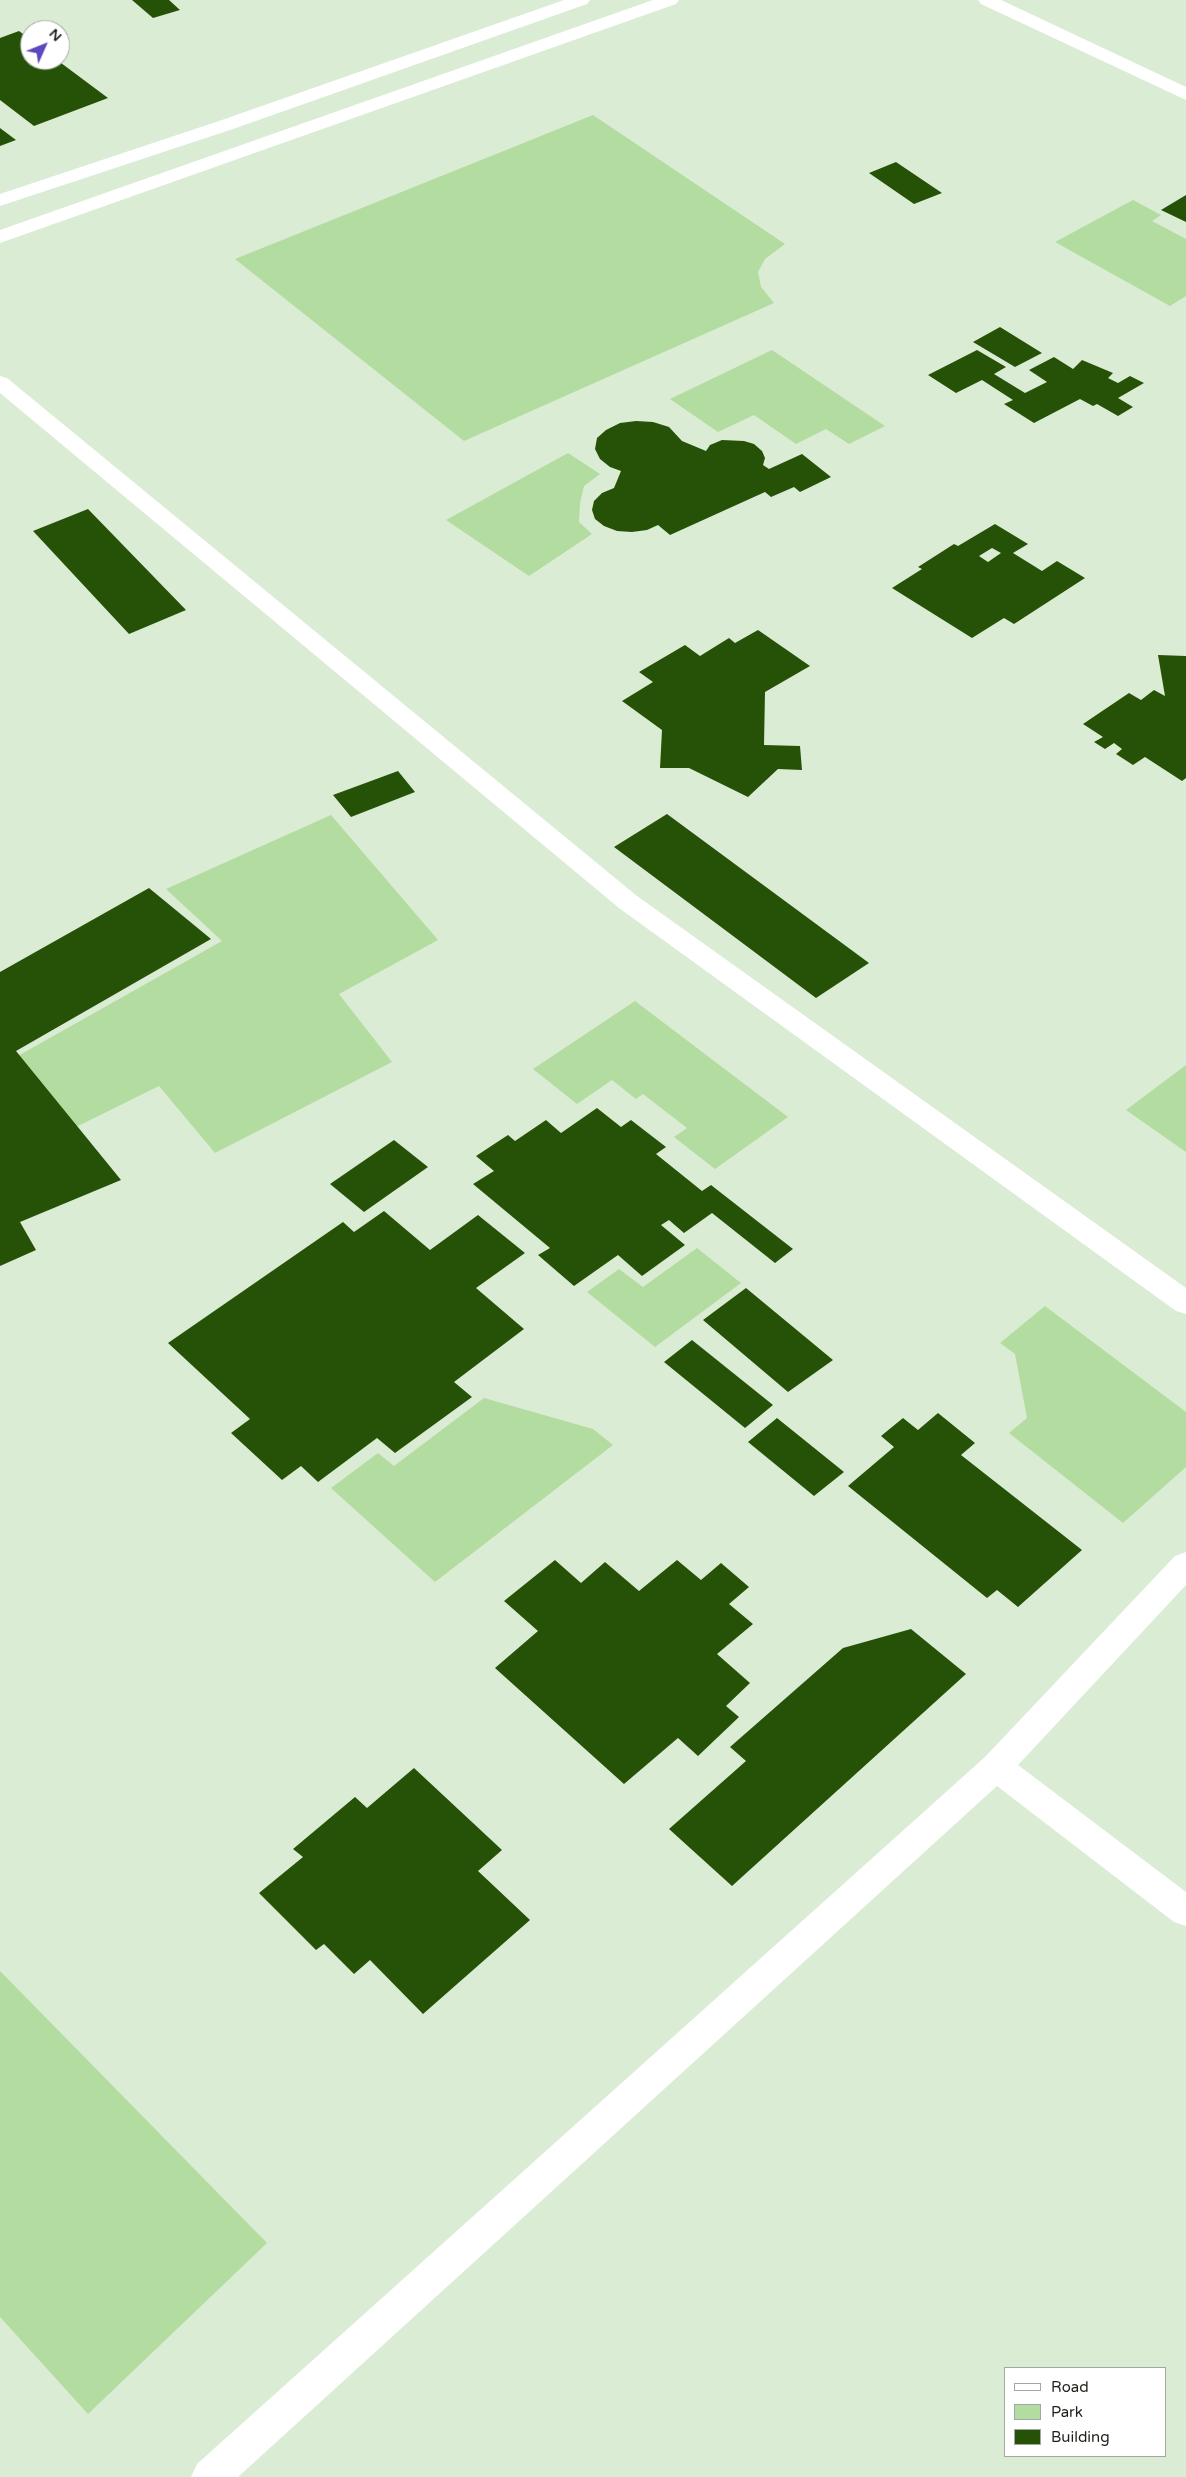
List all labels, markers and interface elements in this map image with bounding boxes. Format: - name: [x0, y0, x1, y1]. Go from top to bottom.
- north arrow: [20, 20, 70, 70]
- text: N: [45, 25, 65, 45]
- legend: [1004, 2367, 1166, 2457]
- text: Road: [1051, 2378, 1089, 2396]
- text: Park: [1051, 2403, 1083, 2421]
- text: Building: [1051, 2428, 1110, 2446]

